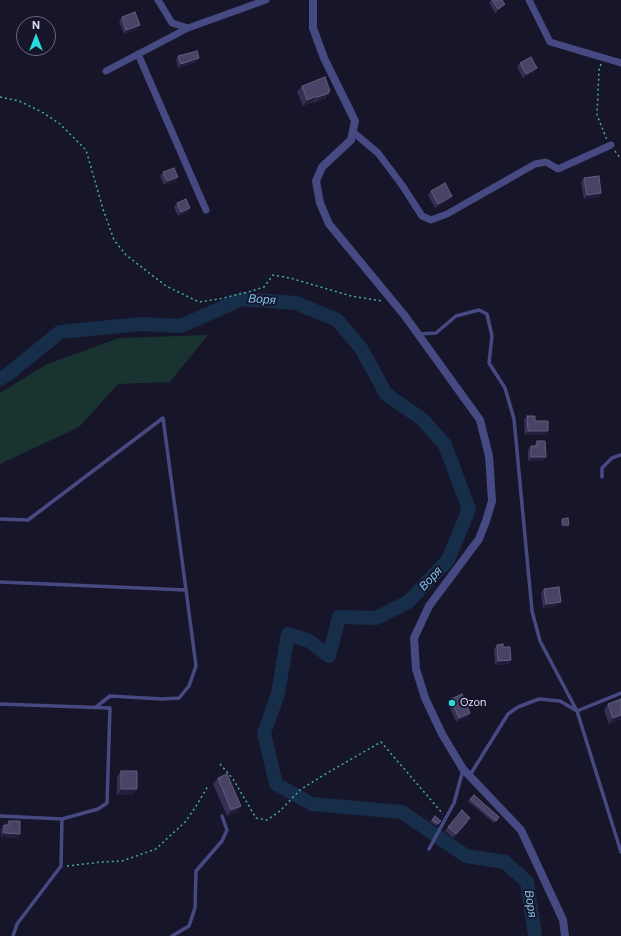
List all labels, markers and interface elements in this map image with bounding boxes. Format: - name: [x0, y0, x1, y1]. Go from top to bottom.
- north arrow: [16, 16, 56, 56]
- text: N: [32, 18, 40, 32]
- water label: Воря: [248, 292, 276, 308]
- water label: Воря: [416, 564, 446, 594]
- place label: Ozon: [460, 696, 486, 710]
- marker: Ozon: [447, 698, 457, 708]
- water label: Воря: [521, 889, 539, 919]

